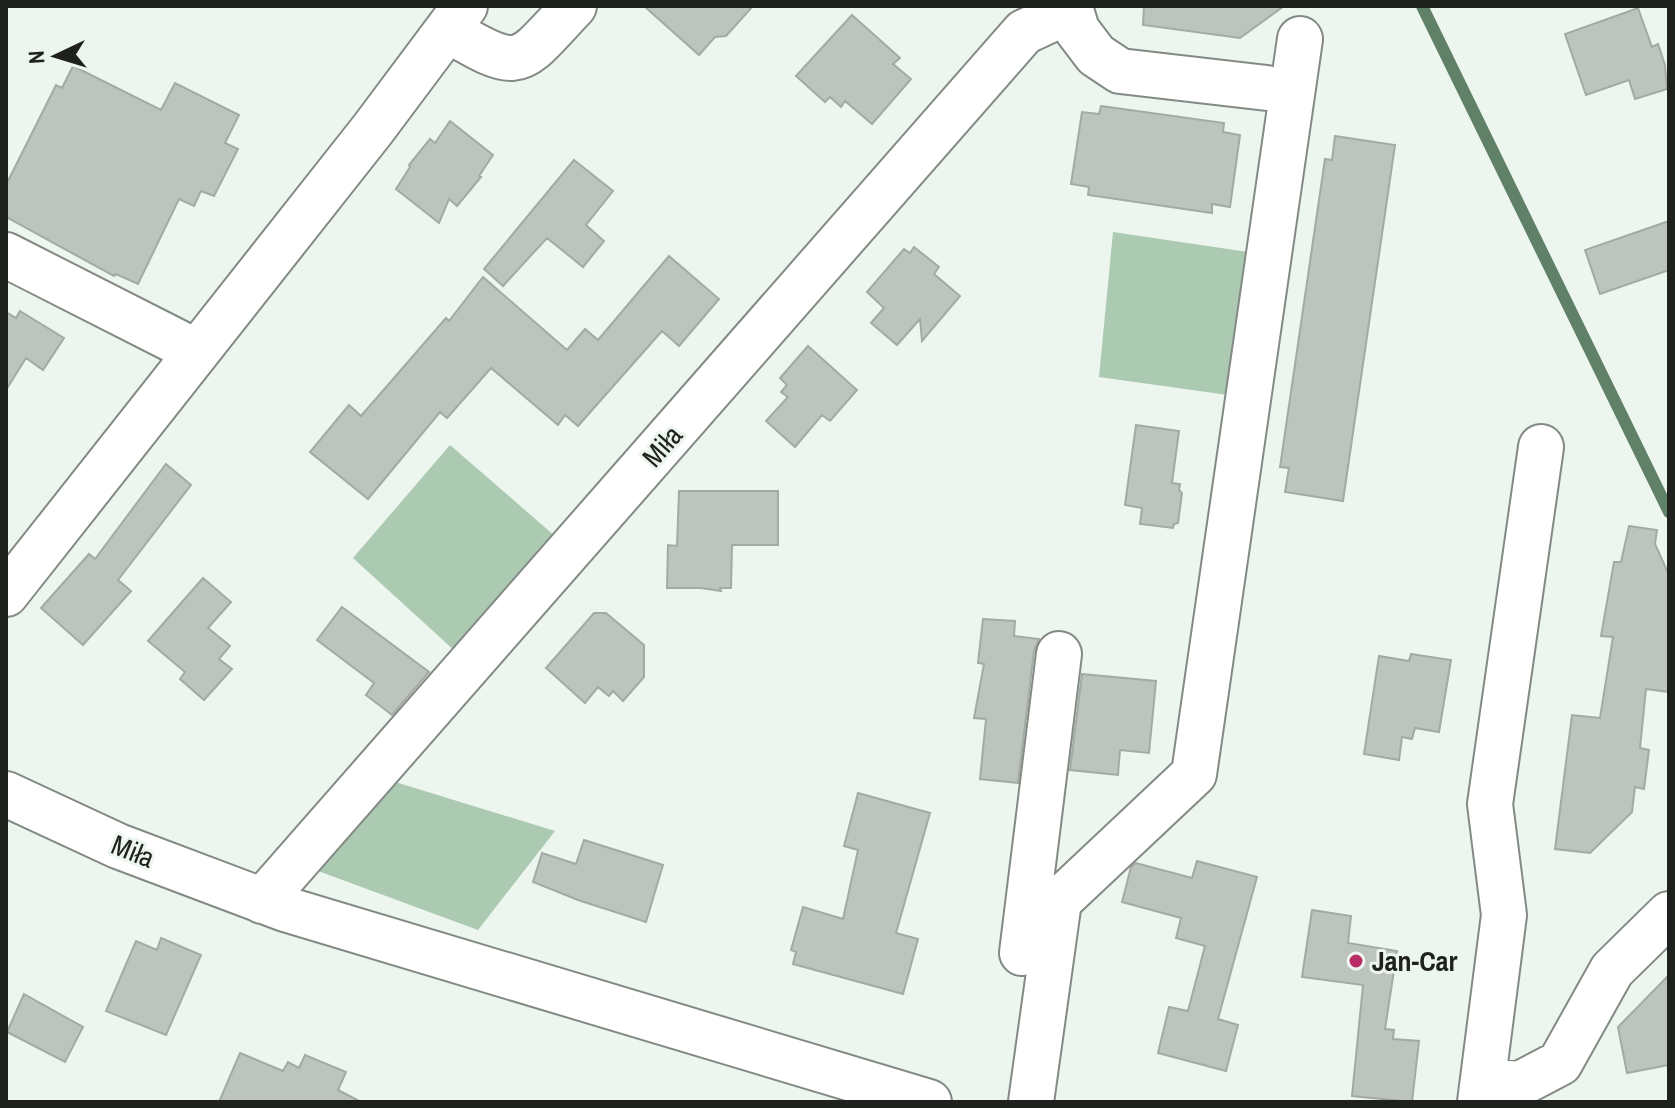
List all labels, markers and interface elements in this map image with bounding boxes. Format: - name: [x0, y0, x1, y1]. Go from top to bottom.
- north arrow: [16, 16, 96, 96]
- text: N: [21, 50, 51, 65]
- street label: Miła: [633, 417, 691, 475]
- street label: Miła: [106, 825, 160, 877]
- place label: Jan-Car: [1372, 942, 1458, 980]
- marker: Jan-Car: [1347, 952, 1365, 970]

